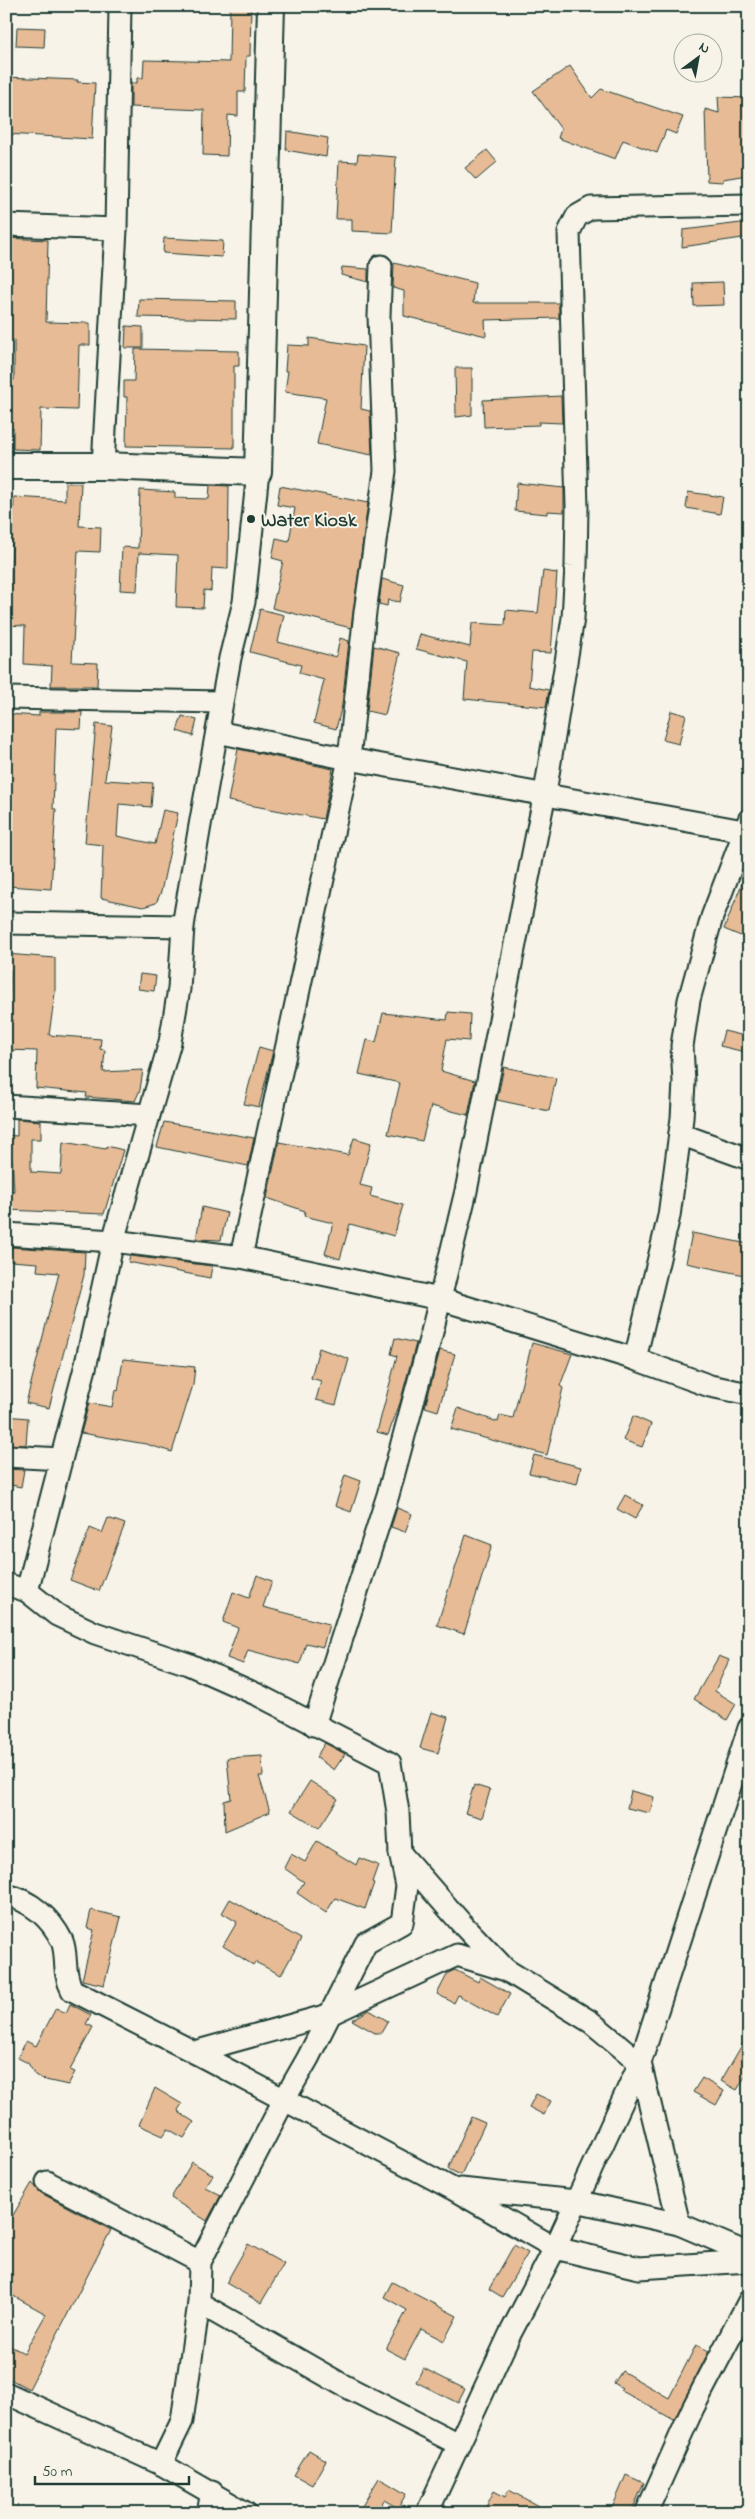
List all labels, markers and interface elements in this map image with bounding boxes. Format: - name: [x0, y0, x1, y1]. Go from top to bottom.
- north arrow: [672, 32, 722, 82]
- text: N: [695, 37, 714, 60]
- place label: Water Kiosk: [261, 507, 358, 536]
- marker: Water Kiosk: [245, 513, 257, 525]
- scale bar: [35, 2454, 189, 2486]
- text: 50 m: [42, 2461, 73, 2483]

